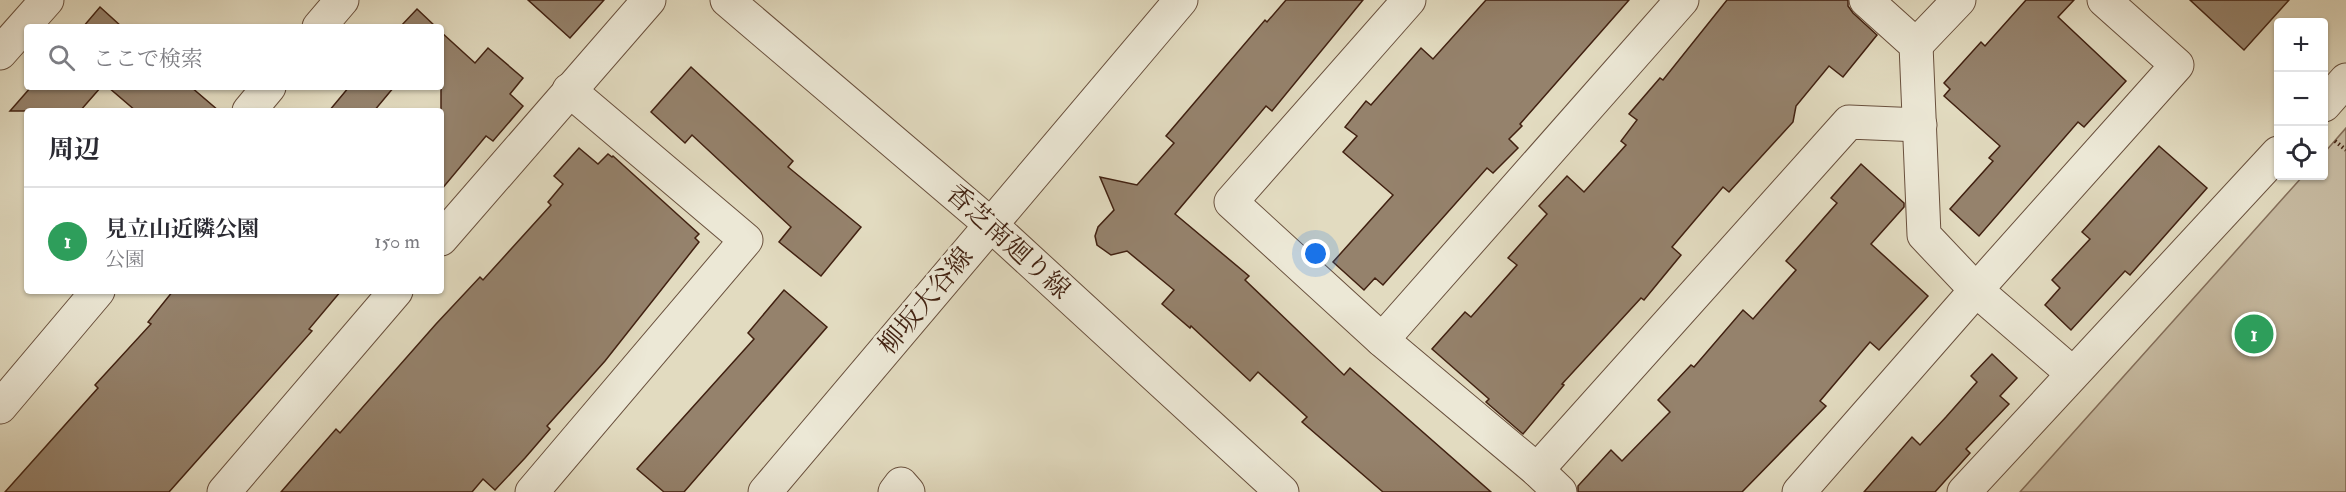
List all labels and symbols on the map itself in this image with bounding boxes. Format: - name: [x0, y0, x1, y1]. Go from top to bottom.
- street label: 香芝南廻り線: [939, 178, 1077, 306]
- your location: [1301, 239, 1330, 268]
- street label: 柳坂大谷線: [872, 241, 980, 361]
- pin: 1: [2234, 312, 2274, 356]

